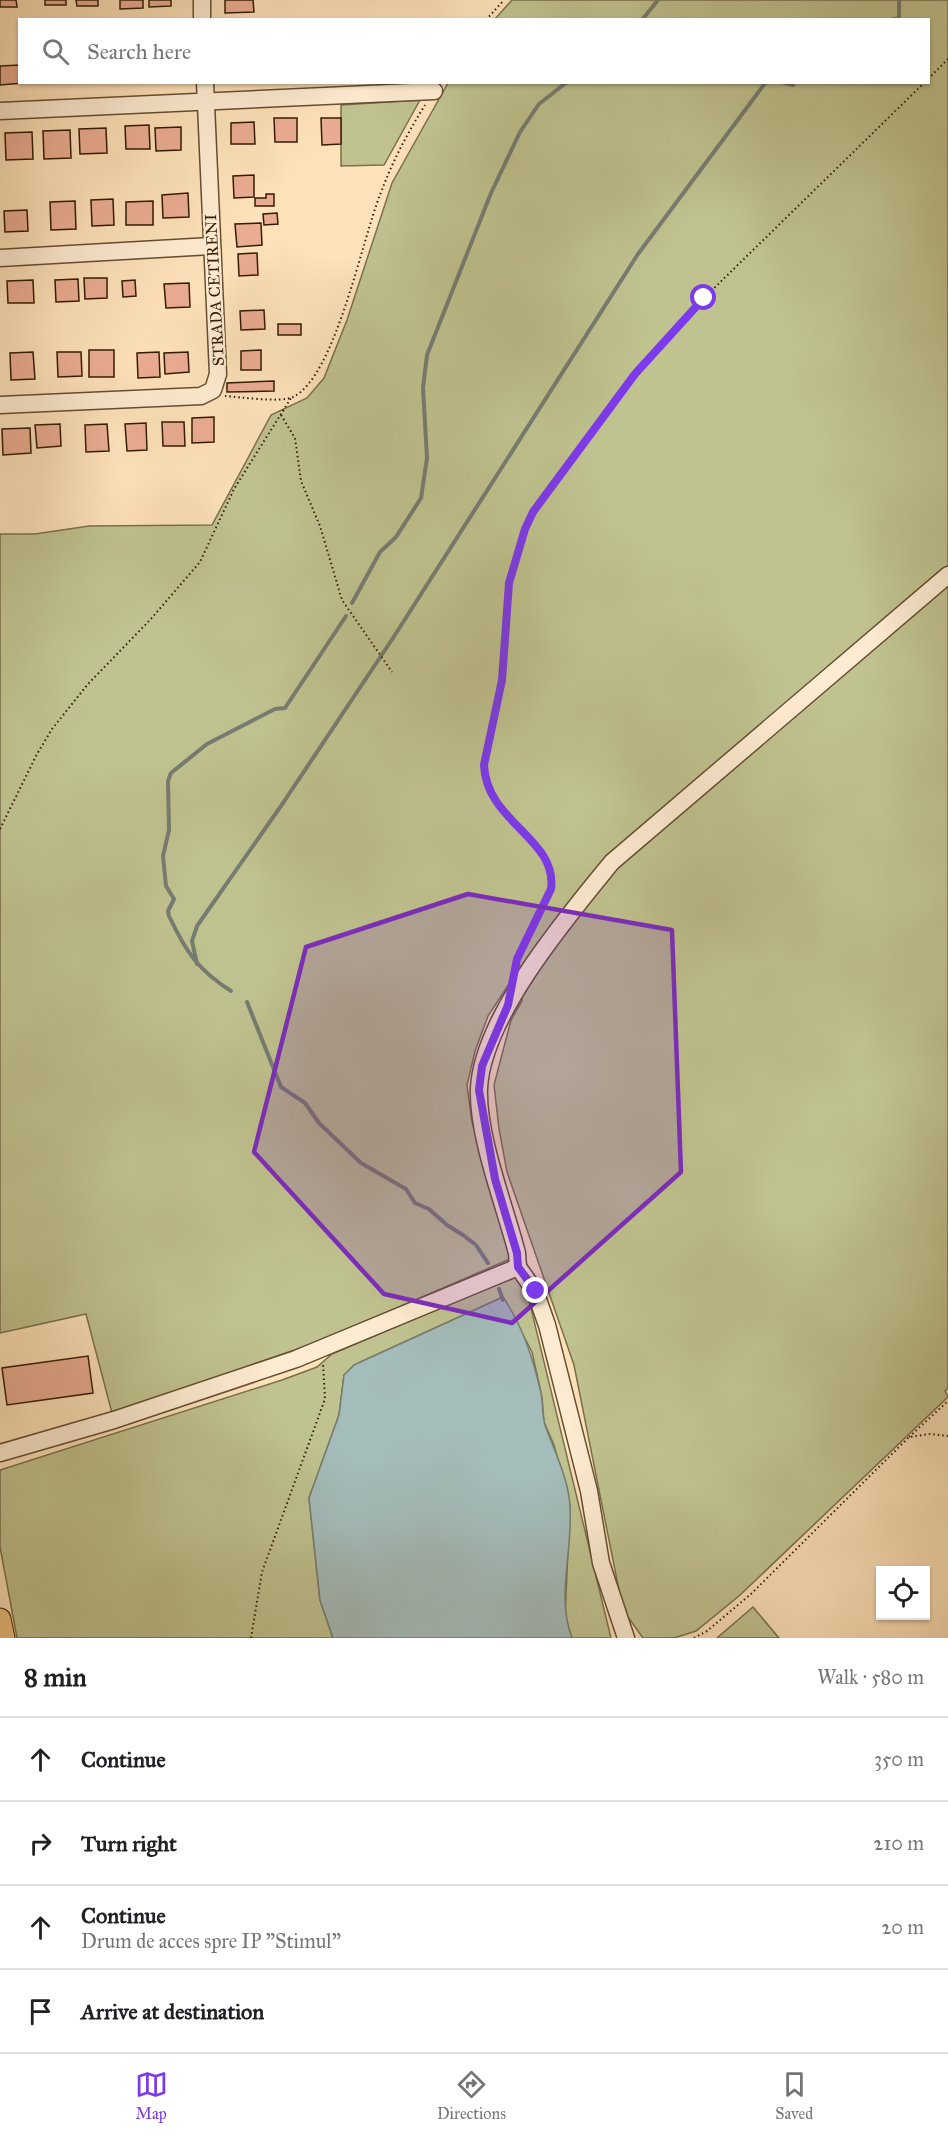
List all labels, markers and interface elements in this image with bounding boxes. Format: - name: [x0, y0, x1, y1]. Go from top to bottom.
- search box: [18, 18, 930, 84]
- icon: search: [39, 35, 72, 68]
- text: Search here: [87, 38, 191, 65]
- street label: STRADA CETIRENI: [201, 213, 228, 366]
- route start: [690, 284, 716, 310]
- route end: [522, 1277, 548, 1303]
- map controls: [876, 1566, 930, 1620]
- button: locate: [876, 1566, 930, 1620]
- text: 8 min: [24, 1661, 87, 1693]
- text: Walk · 580 m: [817, 1665, 924, 1689]
- icon: ahead: [24, 1743, 57, 1776]
- text: Continue: [81, 1746, 166, 1773]
- text: 350 m: [874, 1747, 924, 1771]
- icon: right: [24, 1827, 57, 1860]
- text: Turn right: [81, 1830, 177, 1857]
- text: 210 m: [874, 1831, 924, 1855]
- text: Continue: [81, 1902, 166, 1929]
- icon: ahead: [24, 1911, 57, 1944]
- text: 20 m: [881, 1915, 924, 1939]
- text: Drum de acces spre IP "Stimul": [81, 1929, 341, 1953]
- icon: arrive: [24, 1995, 57, 2028]
- text: Arrive at destination: [81, 1998, 264, 2025]
- tab: Map: [135, 2068, 168, 2123]
- tab: Directions: [437, 2068, 506, 2123]
- tab: Saved: [775, 2068, 813, 2123]

